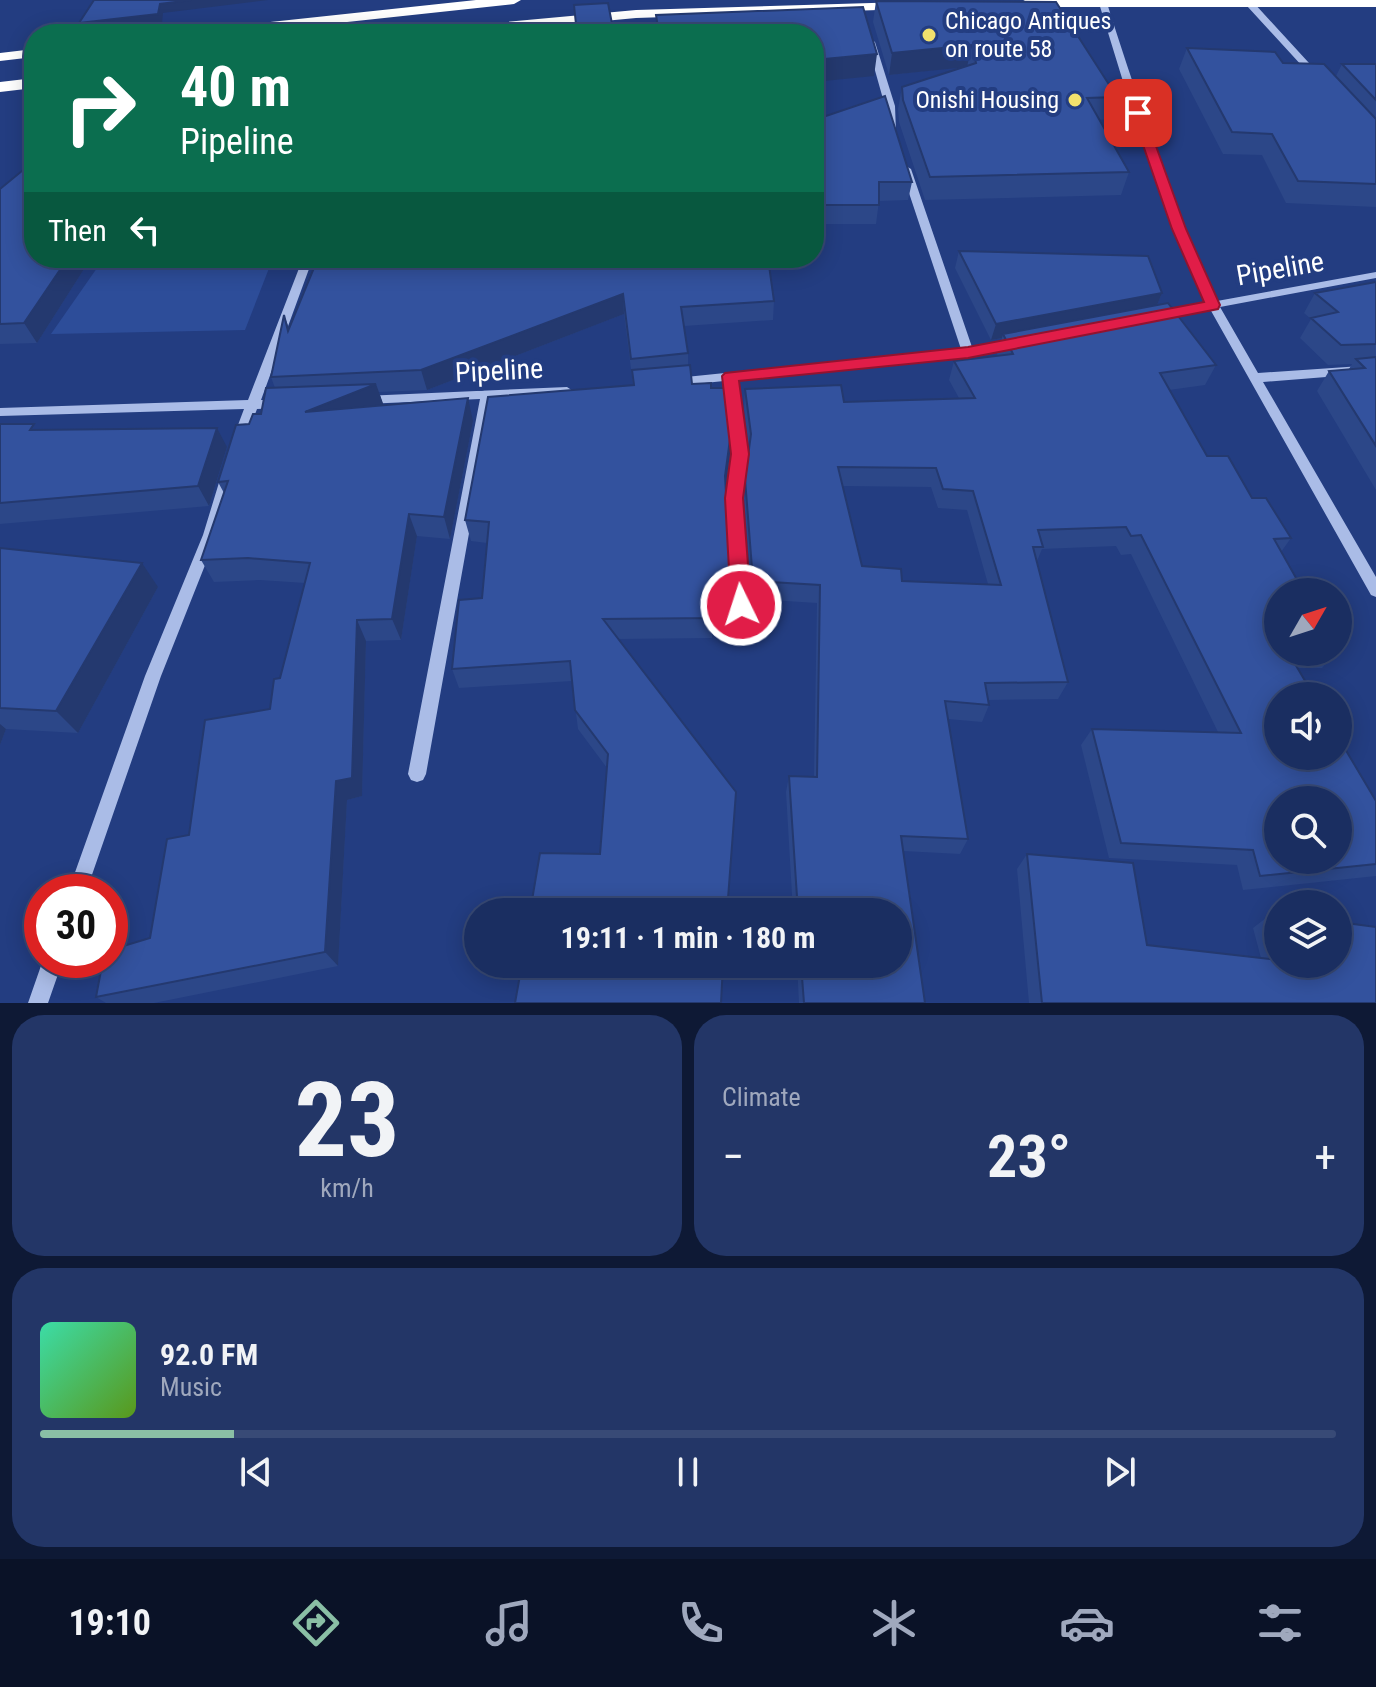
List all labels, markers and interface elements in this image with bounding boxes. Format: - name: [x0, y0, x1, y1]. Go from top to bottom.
- place label: Chicago Antiques on route 58: [945, 7, 1112, 63]
- marker: Chicago Antiques on route 58: [920, 26, 938, 44]
- text: 40 m: [180, 54, 291, 120]
- icon: right: [48, 56, 152, 160]
- pin: [1104, 79, 1172, 147]
- place label: Onishi Housing: [915, 86, 1059, 114]
- marker: Onishi Housing: [1066, 91, 1084, 109]
- icon: arrive: [1116, 91, 1160, 135]
- text: Pipeline: [180, 121, 294, 163]
- icon: left: [123, 208, 167, 252]
- text: Then: [48, 213, 107, 248]
- street label: Pipeline: [1234, 245, 1326, 292]
- street label: Pipeline: [454, 352, 544, 389]
- position arrow: [699, 563, 783, 647]
- north arrow: [1264, 578, 1352, 666]
- map controls: [1264, 578, 1352, 978]
- button: sound: [1264, 682, 1352, 770]
- button: search: [1264, 786, 1352, 874]
- speed limit sign: 30: [24, 874, 128, 978]
- button: layers: [1264, 890, 1352, 978]
- text: 19:11 · 1 min · 180 m: [561, 920, 815, 955]
- text: 23: [294, 1060, 400, 1181]
- text: Climate: [722, 1082, 801, 1112]
- text: 23°: [987, 1121, 1071, 1192]
- text: −: [722, 1131, 744, 1183]
- text: +: [1314, 1131, 1336, 1183]
- text: km/h: [320, 1173, 374, 1203]
- text: 92.0 FM: [160, 1337, 258, 1372]
- text: Music: [160, 1372, 222, 1402]
- icon: previous: [234, 1450, 278, 1494]
- icon: pause: [666, 1450, 710, 1494]
- icon: next: [1098, 1450, 1142, 1494]
- icon: directions: [288, 1595, 344, 1651]
- icon: music: [481, 1595, 537, 1651]
- icon: phone: [673, 1595, 729, 1651]
- icon: climate: [866, 1595, 922, 1651]
- icon: car: [1059, 1595, 1115, 1651]
- icon: filters: [1252, 1595, 1308, 1651]
- text: 19:10: [68, 1602, 151, 1644]

